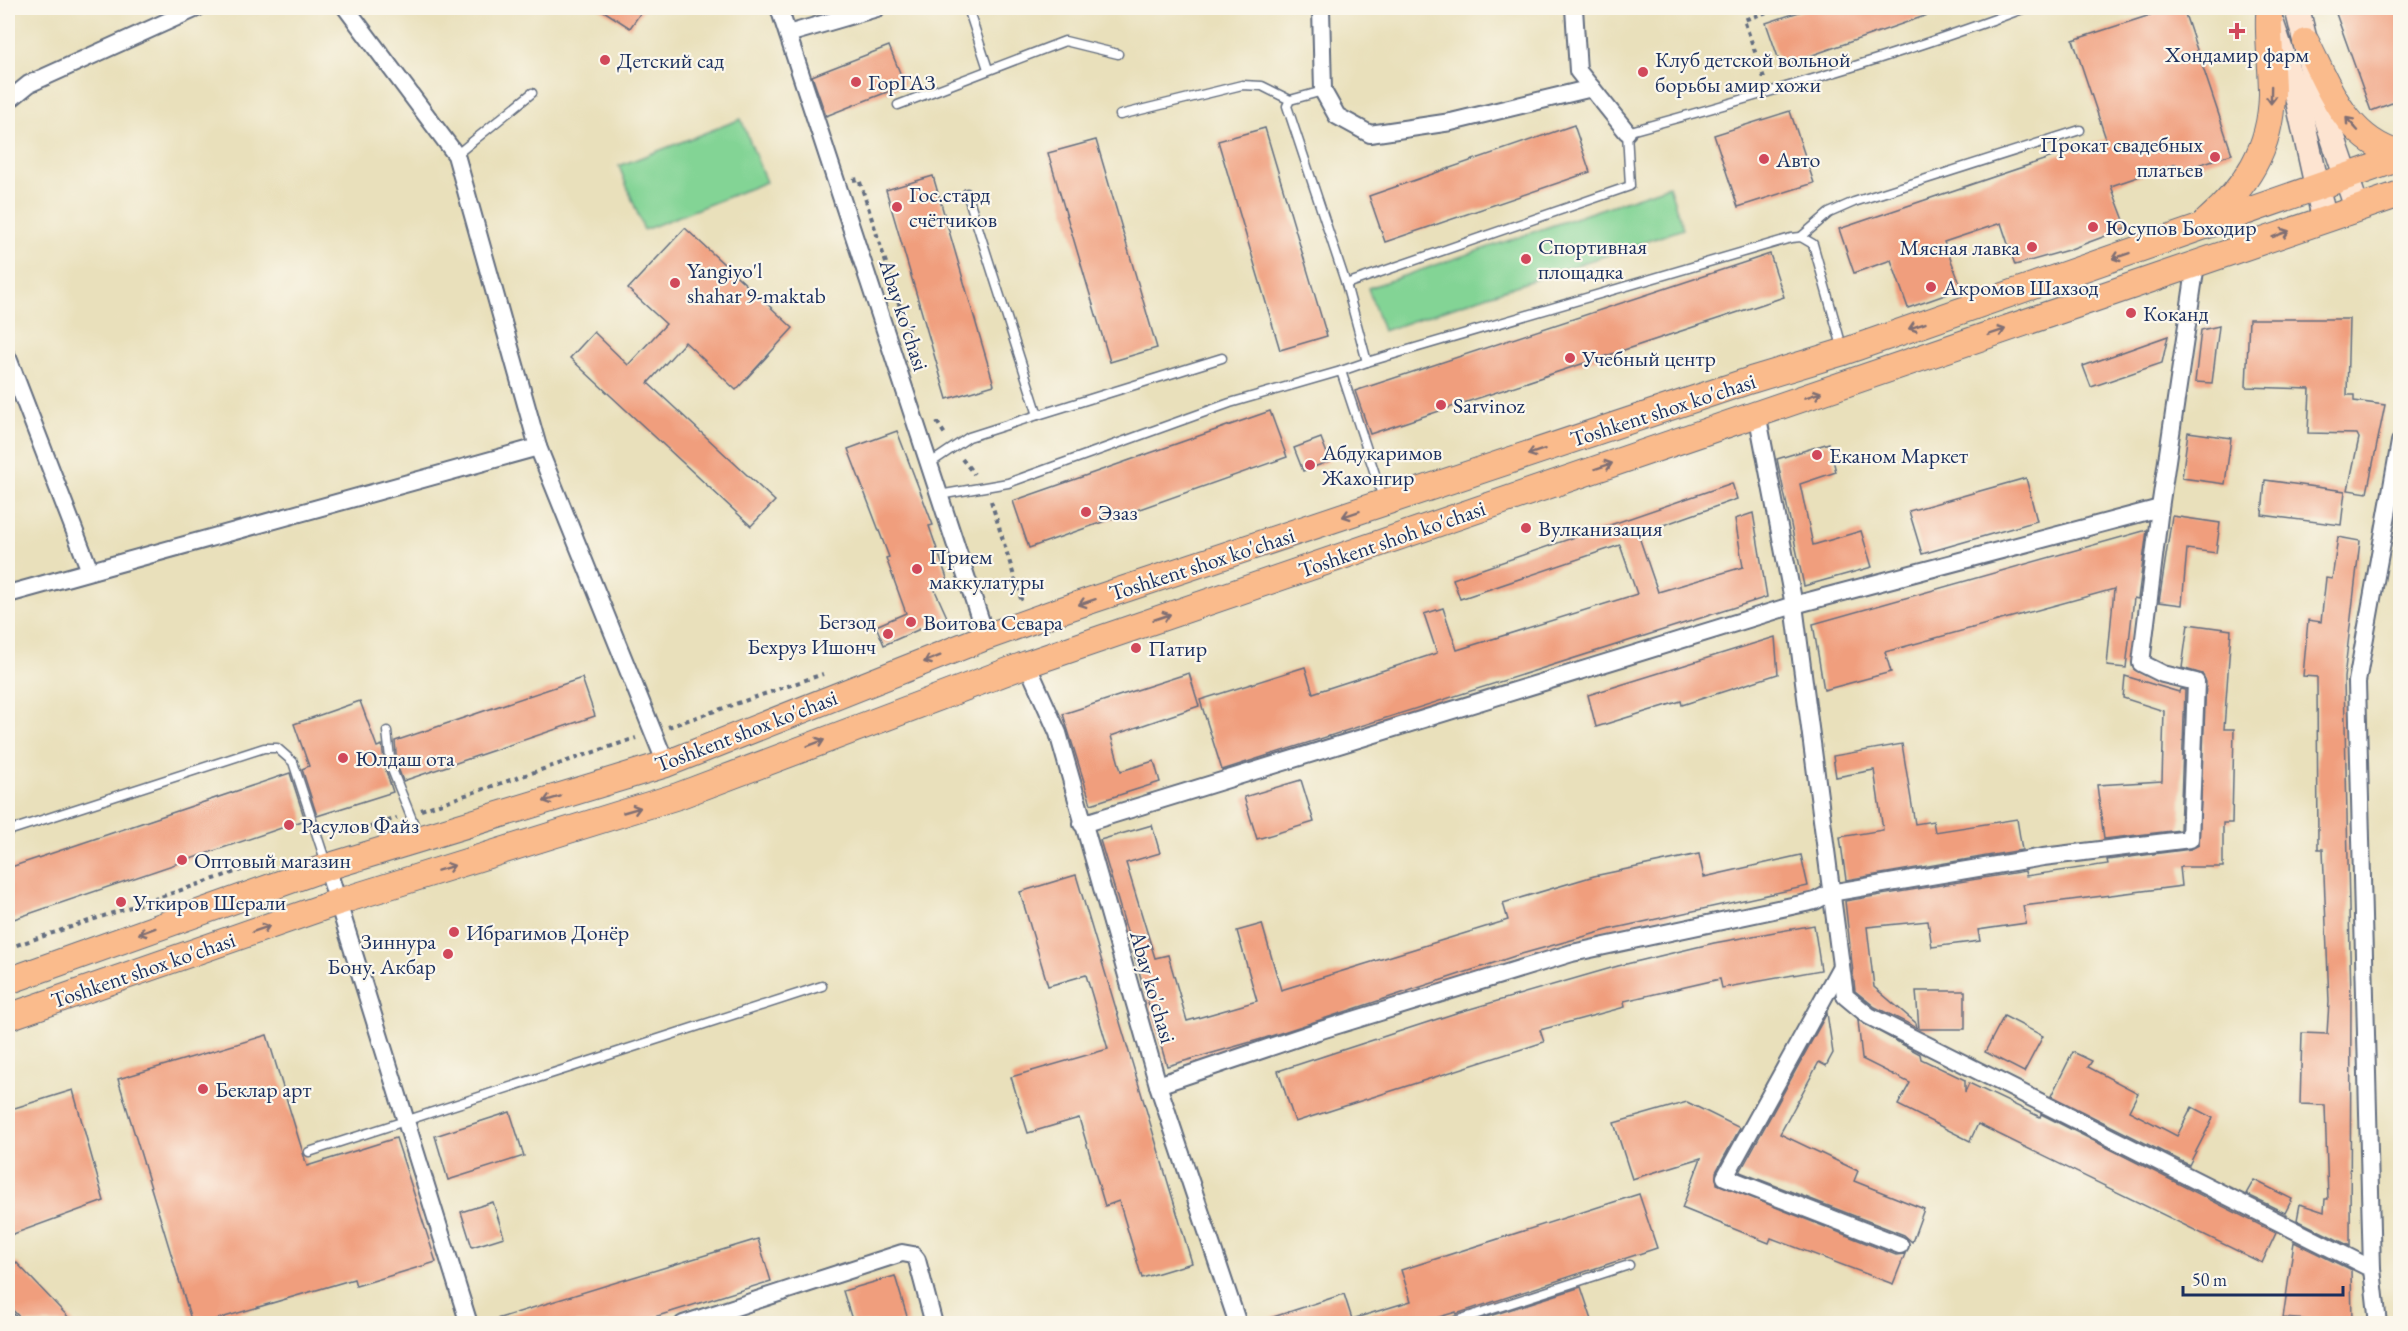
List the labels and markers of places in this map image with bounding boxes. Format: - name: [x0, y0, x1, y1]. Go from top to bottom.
- marker: Хондамир фарм: [2230, 24, 2244, 38]
- place label: Хондамир фарм: [2164, 40, 2309, 69]
- place label: Клуб детской вольной борьбы амир хожи: [1655, 45, 1851, 99]
- place label: Детский сад: [617, 46, 724, 75]
- marker: Детский сад: [598, 53, 612, 67]
- marker: Клуб детской вольной борьбы амир хожи: [1636, 65, 1650, 79]
- place label: ГорГАЗ: [868, 68, 936, 97]
- marker: ГорГАЗ: [849, 75, 863, 89]
- place label: Прокат свадебных платьев: [2040, 130, 2204, 184]
- place label: Авто: [1775, 145, 1821, 174]
- marker: Прокат свадебных платьев: [2208, 150, 2222, 164]
- marker: Авто: [1757, 152, 1771, 166]
- place label: Гос.стард счётчиков: [909, 180, 997, 234]
- marker: Гос.стард счётчиков: [890, 200, 904, 214]
- place label: Юсупов Боходир: [2105, 213, 2257, 242]
- marker: Юсупов Боходир: [2086, 220, 2100, 234]
- place label: Спортивная площадка: [1538, 232, 1647, 286]
- place label: Мясная лавка: [1900, 233, 2020, 262]
- marker: Мясная лавка: [2025, 240, 2039, 254]
- marker: Спортивная площадка: [1519, 252, 1533, 266]
- place label: Yangiyo'l shahar 9-maktab: [687, 256, 826, 310]
- place label: Акромов Шахзод: [1942, 273, 2099, 302]
- marker: Yangiyo'l shahar 9-maktab: [668, 276, 682, 290]
- marker: Акромов Шахзод: [1924, 280, 1938, 294]
- place label: Коканд: [2143, 299, 2208, 328]
- marker: Коканд: [2124, 306, 2138, 320]
- place label: Учебный центр: [1581, 344, 1716, 373]
- marker: Учебный центр: [1563, 351, 1577, 365]
- place label: Sarvinoz: [1453, 391, 1526, 420]
- marker: Sarvinoz: [1434, 398, 1448, 412]
- place label: Абдукаримов Жахонгир: [1321, 438, 1442, 492]
- place label: Еканом Маркет: [1829, 441, 1968, 470]
- marker: Еканом Маркет: [1810, 448, 1824, 462]
- marker: Абдукаримов Жахонгир: [1303, 458, 1317, 472]
- place label: Эзаз: [1098, 498, 1138, 527]
- marker: Эзаз: [1079, 505, 1093, 519]
- place label: Вулканизация: [1538, 514, 1663, 543]
- marker: Вулканизация: [1519, 521, 1533, 535]
- place label: Прием маккулатуры: [929, 542, 1045, 596]
- marker: Прием маккулатуры: [910, 562, 924, 576]
- place label: Бегзод Бехруз Ишонч: [747, 607, 876, 661]
- place label: Воитова Севара: [923, 608, 1063, 637]
- marker: Воитова Севара: [904, 615, 918, 629]
- marker: Бегзод Бехруз Ишонч: [881, 627, 895, 641]
- place label: Патир: [1148, 634, 1207, 663]
- marker: Патир: [1129, 641, 1143, 655]
- place label: Юлдаш ота: [355, 744, 455, 773]
- marker: Юлдаш ота: [336, 751, 350, 765]
- place label: Расулов Файз: [301, 811, 419, 840]
- marker: Расулов Файз: [282, 818, 296, 832]
- place label: Оптовый магазин: [194, 846, 351, 875]
- marker: Оптовый магазин: [175, 853, 189, 867]
- place label: Уткиров Шерали: [132, 888, 287, 917]
- marker: Уткиров Шерали: [114, 895, 128, 909]
- place label: Ибрагимов Донёр: [466, 918, 629, 947]
- marker: Ибрагимов Донёр: [447, 925, 461, 939]
- place label: Зиннура Бону. Акбар: [327, 927, 436, 981]
- marker: Зиннура Бону. Акбар: [441, 947, 455, 961]
- place label: Беклар арт: [215, 1075, 311, 1104]
- marker: Беклар арт: [196, 1082, 210, 1096]

